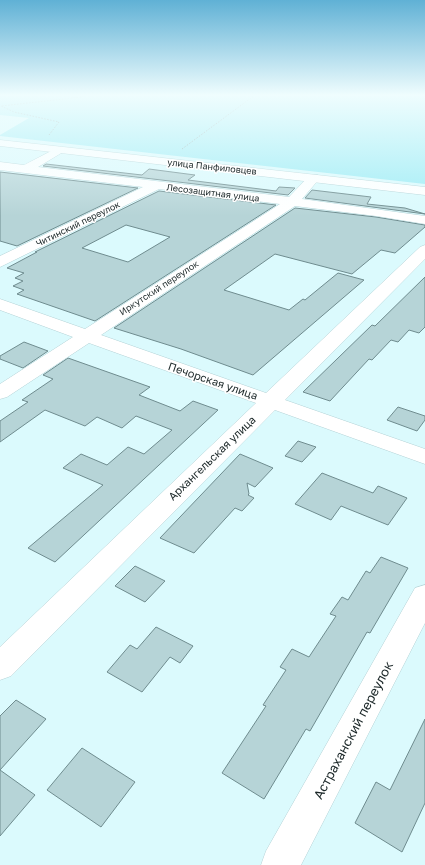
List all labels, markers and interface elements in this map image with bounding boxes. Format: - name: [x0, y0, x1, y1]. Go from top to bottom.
- street label: улица Панфиловцев: [167, 156, 257, 177]
- street label: Лесозащитная улица: [166, 181, 260, 204]
- street label: Читинский переулок: [34, 198, 122, 249]
- street label: Иркутский переулок: [117, 258, 200, 317]
- street label: Печорская улица: [167, 359, 260, 402]
- street label: Архангельская улица: [165, 413, 258, 503]
- street label: Астраханский переулок: [310, 658, 396, 802]

